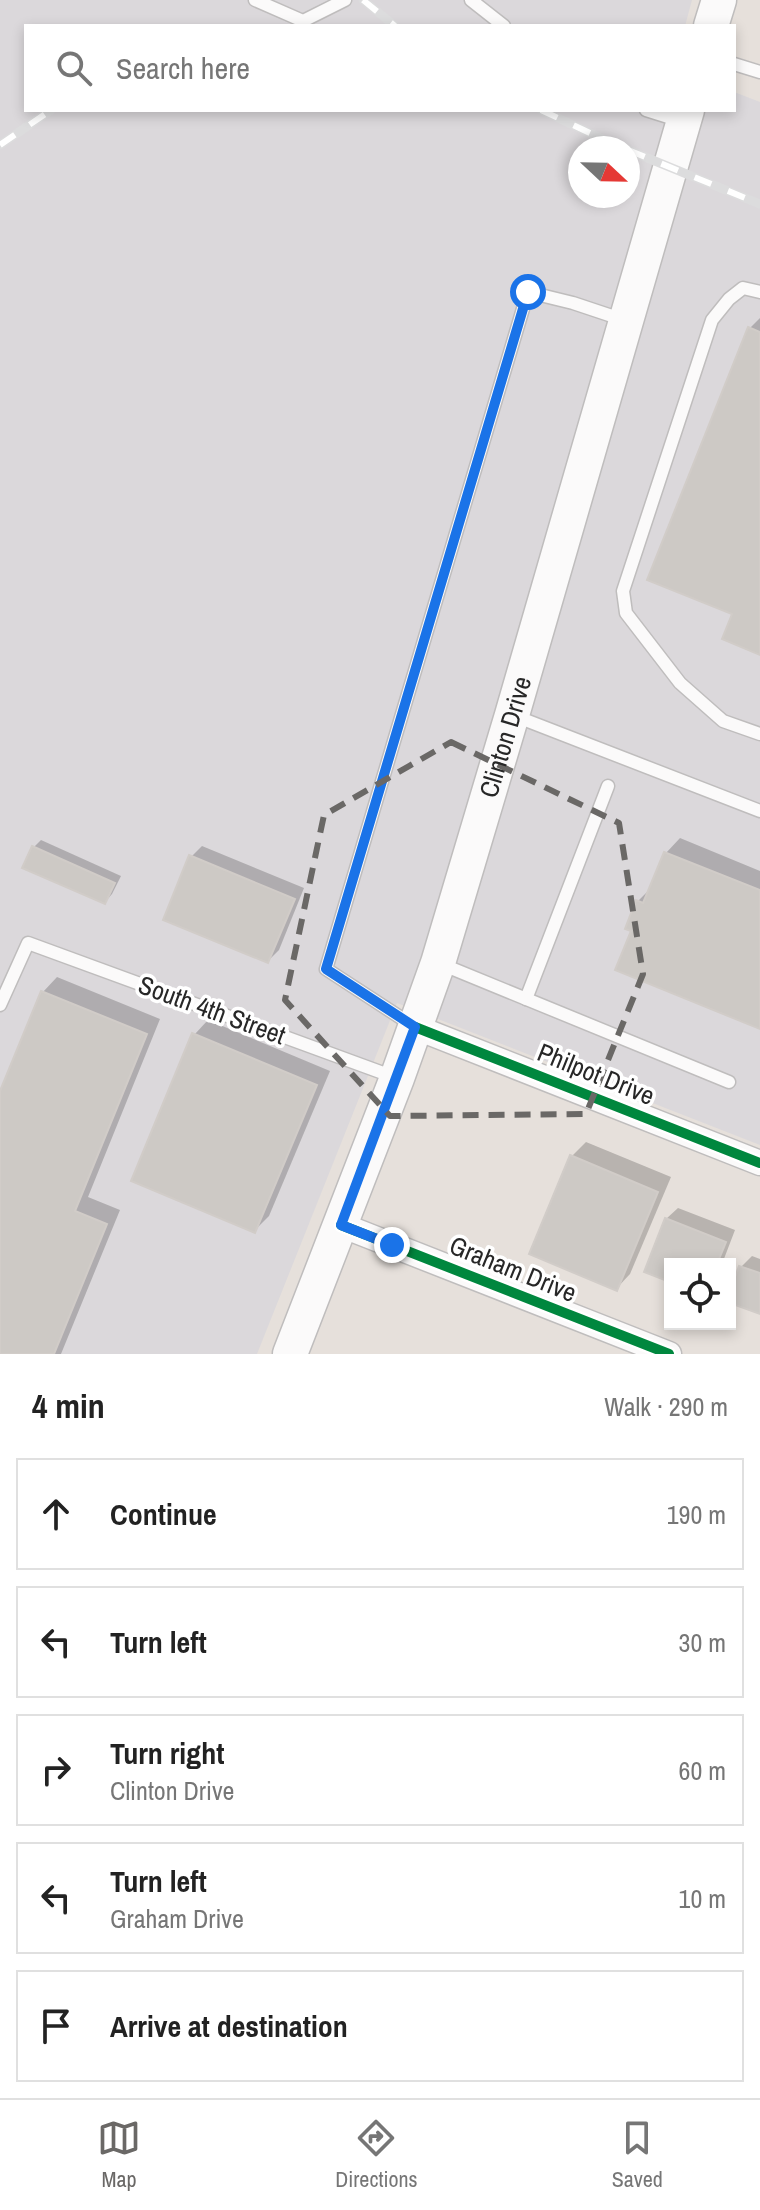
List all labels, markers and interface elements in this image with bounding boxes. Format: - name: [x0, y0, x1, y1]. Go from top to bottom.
- search box: [24, 24, 736, 112]
- icon: search: [52, 46, 96, 90]
- text: Search here: [116, 48, 250, 88]
- north arrow: [568, 136, 640, 208]
- route start: [510, 274, 546, 310]
- street label: Clinton Drive: [470, 672, 539, 801]
- street label: South 4th Street: [134, 967, 291, 1052]
- street label: Philpot Drive: [532, 1034, 660, 1113]
- route end: [374, 1227, 410, 1263]
- street label: Graham Drive: [445, 1227, 582, 1310]
- map controls: [664, 1258, 736, 1330]
- button: locate: [664, 1258, 736, 1330]
- text: 4 min: [32, 1383, 105, 1429]
- text: Walk · 290 m: [604, 1389, 728, 1424]
- icon: ahead: [34, 1492, 78, 1536]
- text: Continue: [110, 1494, 217, 1534]
- text: 190 m: [667, 1497, 726, 1532]
- icon: left: [34, 1620, 78, 1664]
- text: Turn left: [110, 1622, 207, 1662]
- text: 30 m: [679, 1625, 726, 1660]
- text: Turn right: [110, 1733, 224, 1773]
- icon: right: [34, 1748, 78, 1792]
- text: 60 m: [679, 1753, 726, 1788]
- text: Clinton Drive: [110, 1773, 234, 1808]
- text: Turn left: [110, 1861, 207, 1901]
- icon: left: [34, 1876, 78, 1920]
- text: 10 m: [679, 1881, 726, 1916]
- text: Graham Drive: [110, 1901, 244, 1936]
- icon: arrive: [34, 2004, 78, 2048]
- text: Arrive at destination: [110, 2006, 348, 2046]
- tab: Map: [97, 2116, 141, 2194]
- tab: Directions: [335, 2116, 418, 2194]
- tab: Saved: [612, 2116, 663, 2194]

